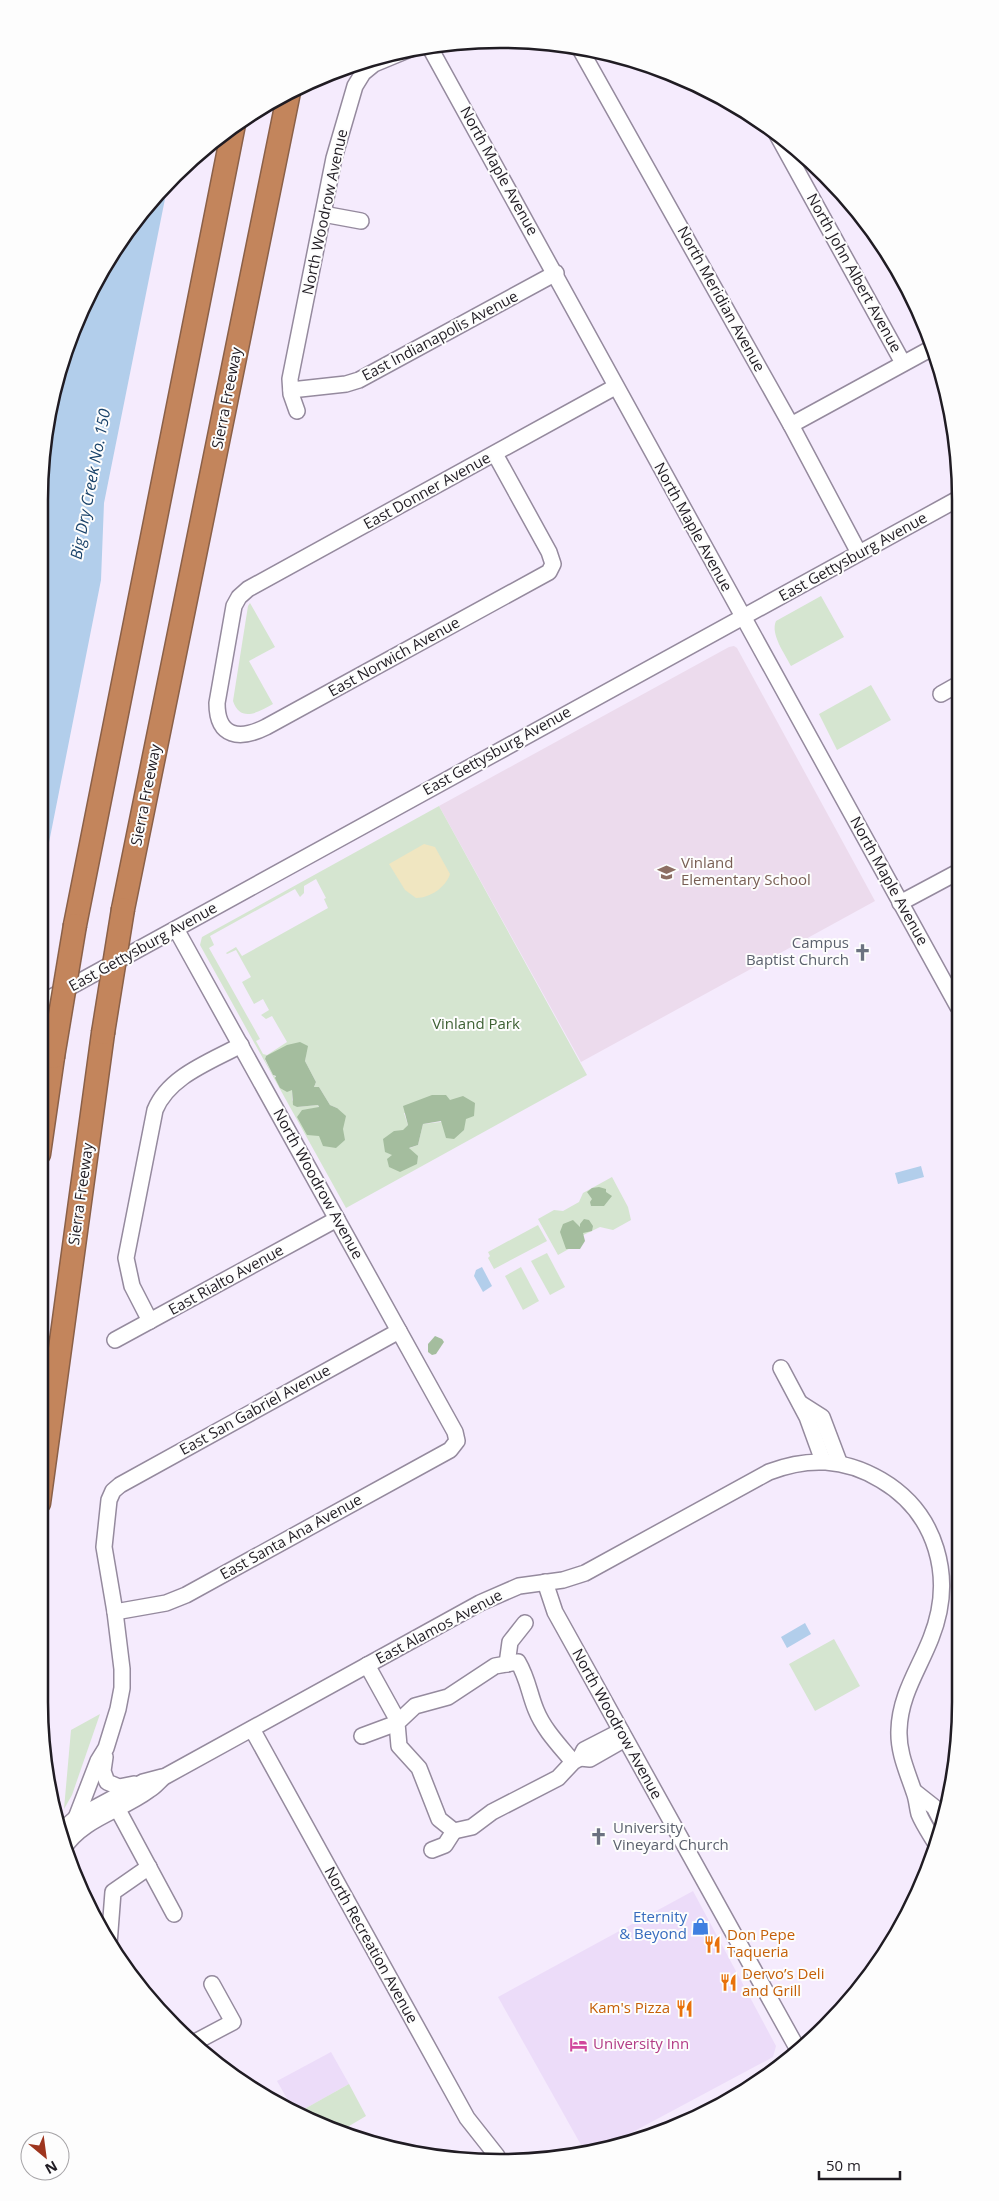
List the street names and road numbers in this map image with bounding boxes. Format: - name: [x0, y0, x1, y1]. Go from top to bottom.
- street label: North Maple Avenue: [456, 103, 544, 238]
- street label: North Woodrow Avenue: [297, 127, 351, 296]
- street label: North John Albert Avenue: [803, 190, 907, 356]
- street label: North Meridian Avenue: [674, 222, 770, 375]
- street label: East Indianapolis Avenue: [358, 285, 521, 385]
- street label: Sierra Freeway: [206, 345, 246, 450]
- street label: East Donner Avenue: [360, 447, 493, 533]
- street label: North Maple Avenue: [650, 459, 738, 594]
- street label: East Gettysburg Avenue: [775, 507, 930, 605]
- street label: East Norwich Avenue: [324, 612, 463, 701]
- street label: East Gettysburg Avenue: [419, 701, 574, 799]
- street label: Sierra Freeway: [125, 742, 165, 847]
- street label: North Maple Avenue: [846, 813, 934, 948]
- street label: East Gettysburg Avenue: [65, 897, 220, 995]
- street label: North Woodrow Avenue: [269, 1105, 369, 1262]
- street label: Sierra Freeway: [63, 1141, 97, 1246]
- street label: East Rialto Avenue: [164, 1239, 287, 1319]
- street label: East San Gabriel Avenue: [176, 1359, 333, 1459]
- street label: East Santa Ana Avenue: [216, 1489, 365, 1584]
- street label: East Alamos Avenue: [372, 1584, 505, 1668]
- street label: North Woodrow Avenue: [568, 1645, 668, 1802]
- street label: North Recreation Avenue: [320, 1863, 423, 2026]

